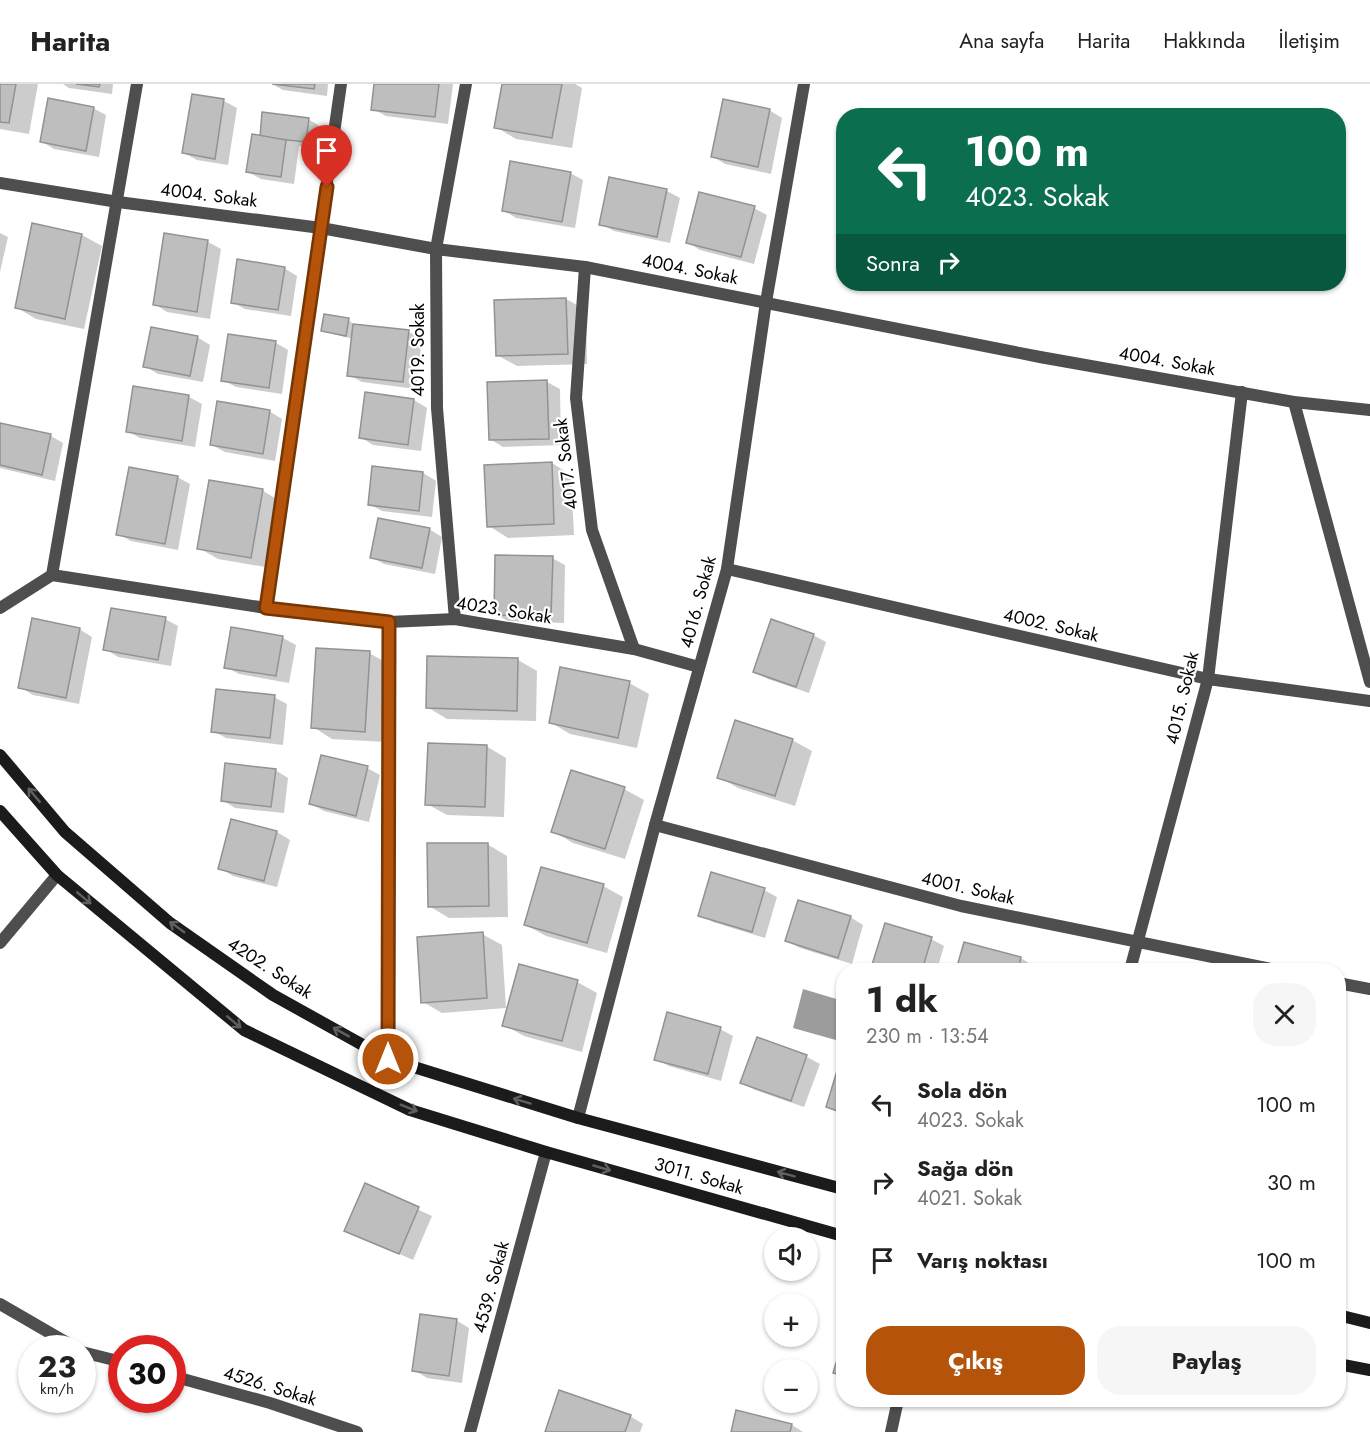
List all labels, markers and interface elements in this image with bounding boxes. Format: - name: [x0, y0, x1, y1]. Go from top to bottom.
- text: Harita: [30, 21, 110, 62]
- text: Ana sayfa: [959, 26, 1044, 56]
- text: Harita: [1077, 26, 1130, 56]
- text: Hakkında: [1163, 26, 1245, 56]
- text: İletişim: [1278, 26, 1340, 56]
- text: 100 m: [965, 121, 1089, 182]
- pin: [301, 125, 352, 187]
- icon: left: [866, 132, 944, 210]
- icon: arrive: [310, 134, 343, 167]
- street label: 4004. Sokak: [159, 176, 259, 214]
- text: 4023. Sokak: [965, 177, 1109, 216]
- icon: right: [932, 246, 965, 279]
- street label: 4004. Sokak: [640, 247, 740, 291]
- text: Sonra: [866, 247, 920, 279]
- street label: 4019. Sokak: [405, 303, 431, 397]
- street label: 4004. Sokak: [1117, 340, 1217, 382]
- street label: 4017. Sokak: [547, 417, 585, 511]
- street label: 4016. Sokak: [673, 553, 723, 651]
- street label: 4023. Sokak: [455, 590, 554, 630]
- street label: 4002. Sokak: [1001, 601, 1101, 649]
- street label: 4015. Sokak: [1159, 649, 1205, 747]
- one-way arrow: [27, 788, 41, 803]
- street label: 4001. Sokak: [919, 865, 1017, 911]
- one-way arrow: [76, 891, 92, 904]
- one-way arrow: [169, 921, 185, 933]
- street label: 4202. Sokak: [222, 931, 318, 1005]
- text: 1 dk: [866, 973, 938, 1025]
- button: close: [1253, 983, 1316, 1046]
- one-way arrow: [226, 1016, 242, 1029]
- text: 230 m · 13:54: [866, 1022, 989, 1051]
- one-way arrow: [333, 1026, 350, 1038]
- position arrow: [356, 1027, 420, 1091]
- text: Sola dön: [917, 1074, 1007, 1106]
- icon: left: [866, 1088, 899, 1121]
- text: 100 m: [1256, 1088, 1316, 1120]
- one-way arrow: [513, 1095, 532, 1106]
- one-way arrow: [399, 1103, 417, 1114]
- text: 4023. Sokak: [917, 1106, 1024, 1135]
- street label: 3011. Sokak: [651, 1151, 747, 1201]
- text: Sağa dön: [917, 1152, 1014, 1184]
- one-way arrow: [593, 1163, 612, 1174]
- icon: right: [866, 1166, 899, 1199]
- text: 30 m: [1267, 1166, 1316, 1198]
- one-way arrow: [777, 1167, 796, 1179]
- text: 4021. Sokak: [917, 1184, 1022, 1213]
- map controls: [764, 1227, 818, 1413]
- button: sound: [764, 1227, 818, 1281]
- street label: 4539. Sokak: [466, 1238, 516, 1336]
- icon: arrive: [866, 1244, 899, 1277]
- text: Varış noktası: [917, 1244, 1048, 1276]
- text: 100 m: [1256, 1244, 1316, 1276]
- button: +: [764, 1293, 818, 1347]
- button: Çıkış: [866, 1326, 1085, 1395]
- button: Paylaş: [1097, 1326, 1316, 1395]
- speed limit sign: 30: [108, 1335, 186, 1413]
- text: 23: [38, 1345, 76, 1388]
- street label: 4526. Sokak: [220, 1359, 320, 1413]
- button: −: [764, 1359, 818, 1413]
- text: km/h: [40, 1378, 74, 1400]

